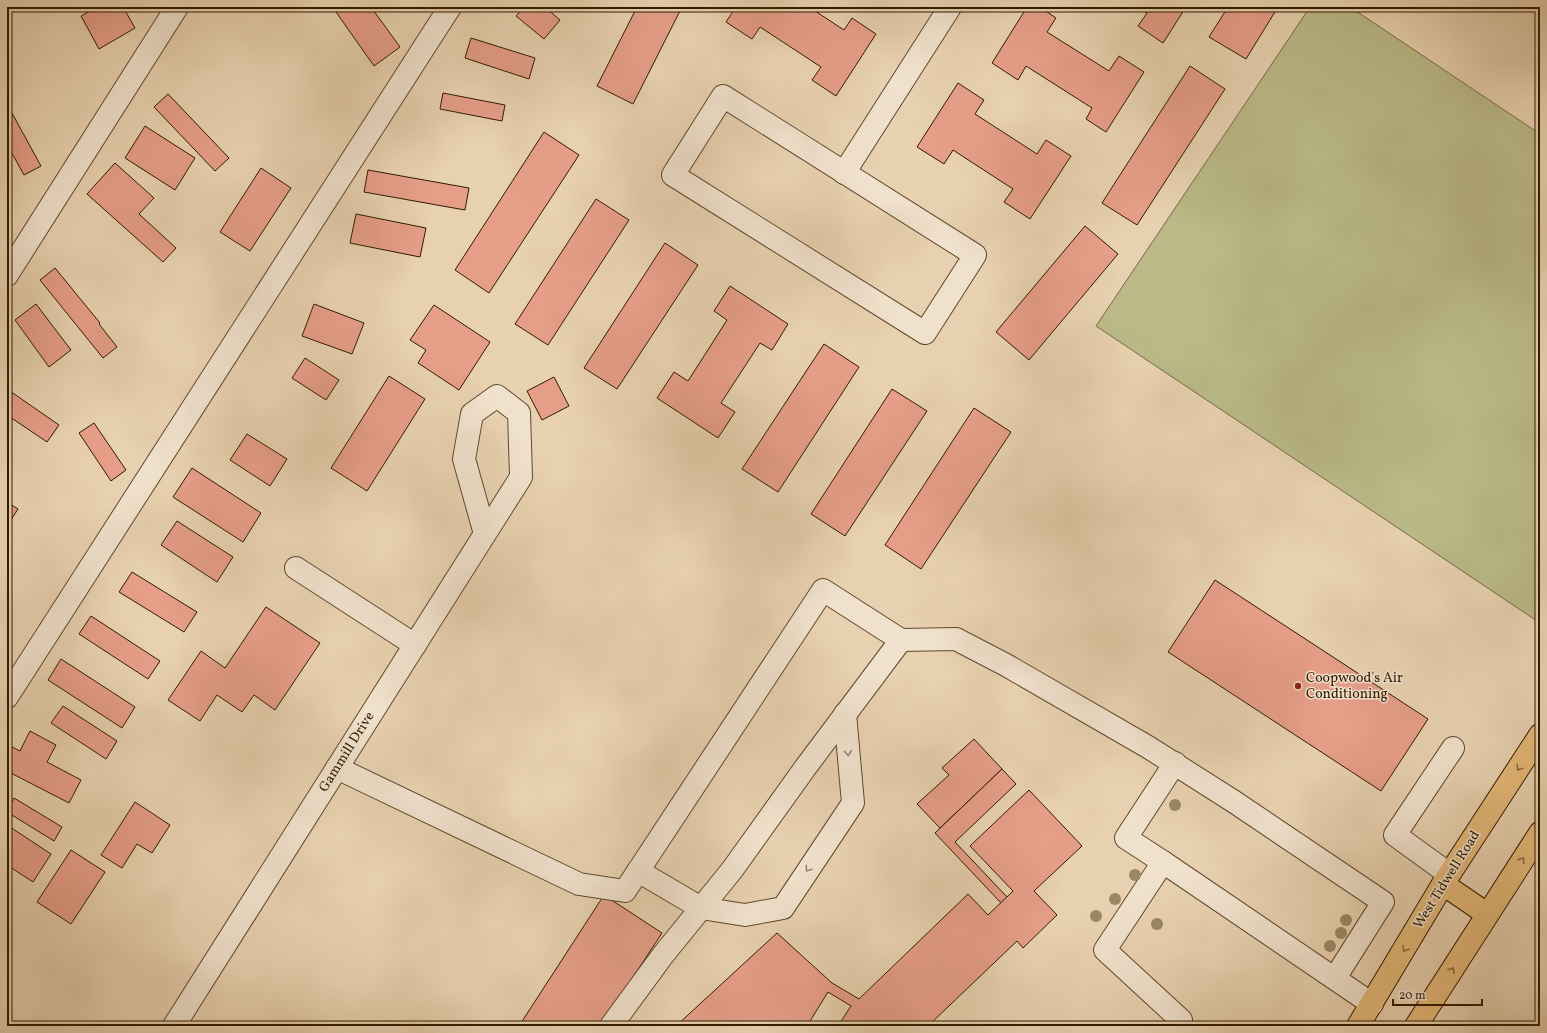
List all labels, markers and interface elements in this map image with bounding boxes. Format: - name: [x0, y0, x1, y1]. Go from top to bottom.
- place label: Coopwood's Air Conditioning: [1306, 669, 1403, 704]
- marker: Coopwood's Air Conditioning: [1293, 681, 1303, 691]
- street label: Gammill Drive: [315, 708, 380, 796]
- one-way arrow: [844, 750, 853, 756]
- one-way arrow: [1516, 764, 1524, 771]
- street label: West Tidwell Road: [1409, 827, 1485, 933]
- one-way arrow: [1518, 857, 1525, 864]
- one-way arrow: [806, 865, 813, 872]
- one-way arrow: [1402, 945, 1409, 952]
- one-way arrow: [1447, 967, 1454, 974]
- scale bar: [1393, 981, 1482, 1007]
- text: 20 m: [1399, 988, 1426, 1004]

